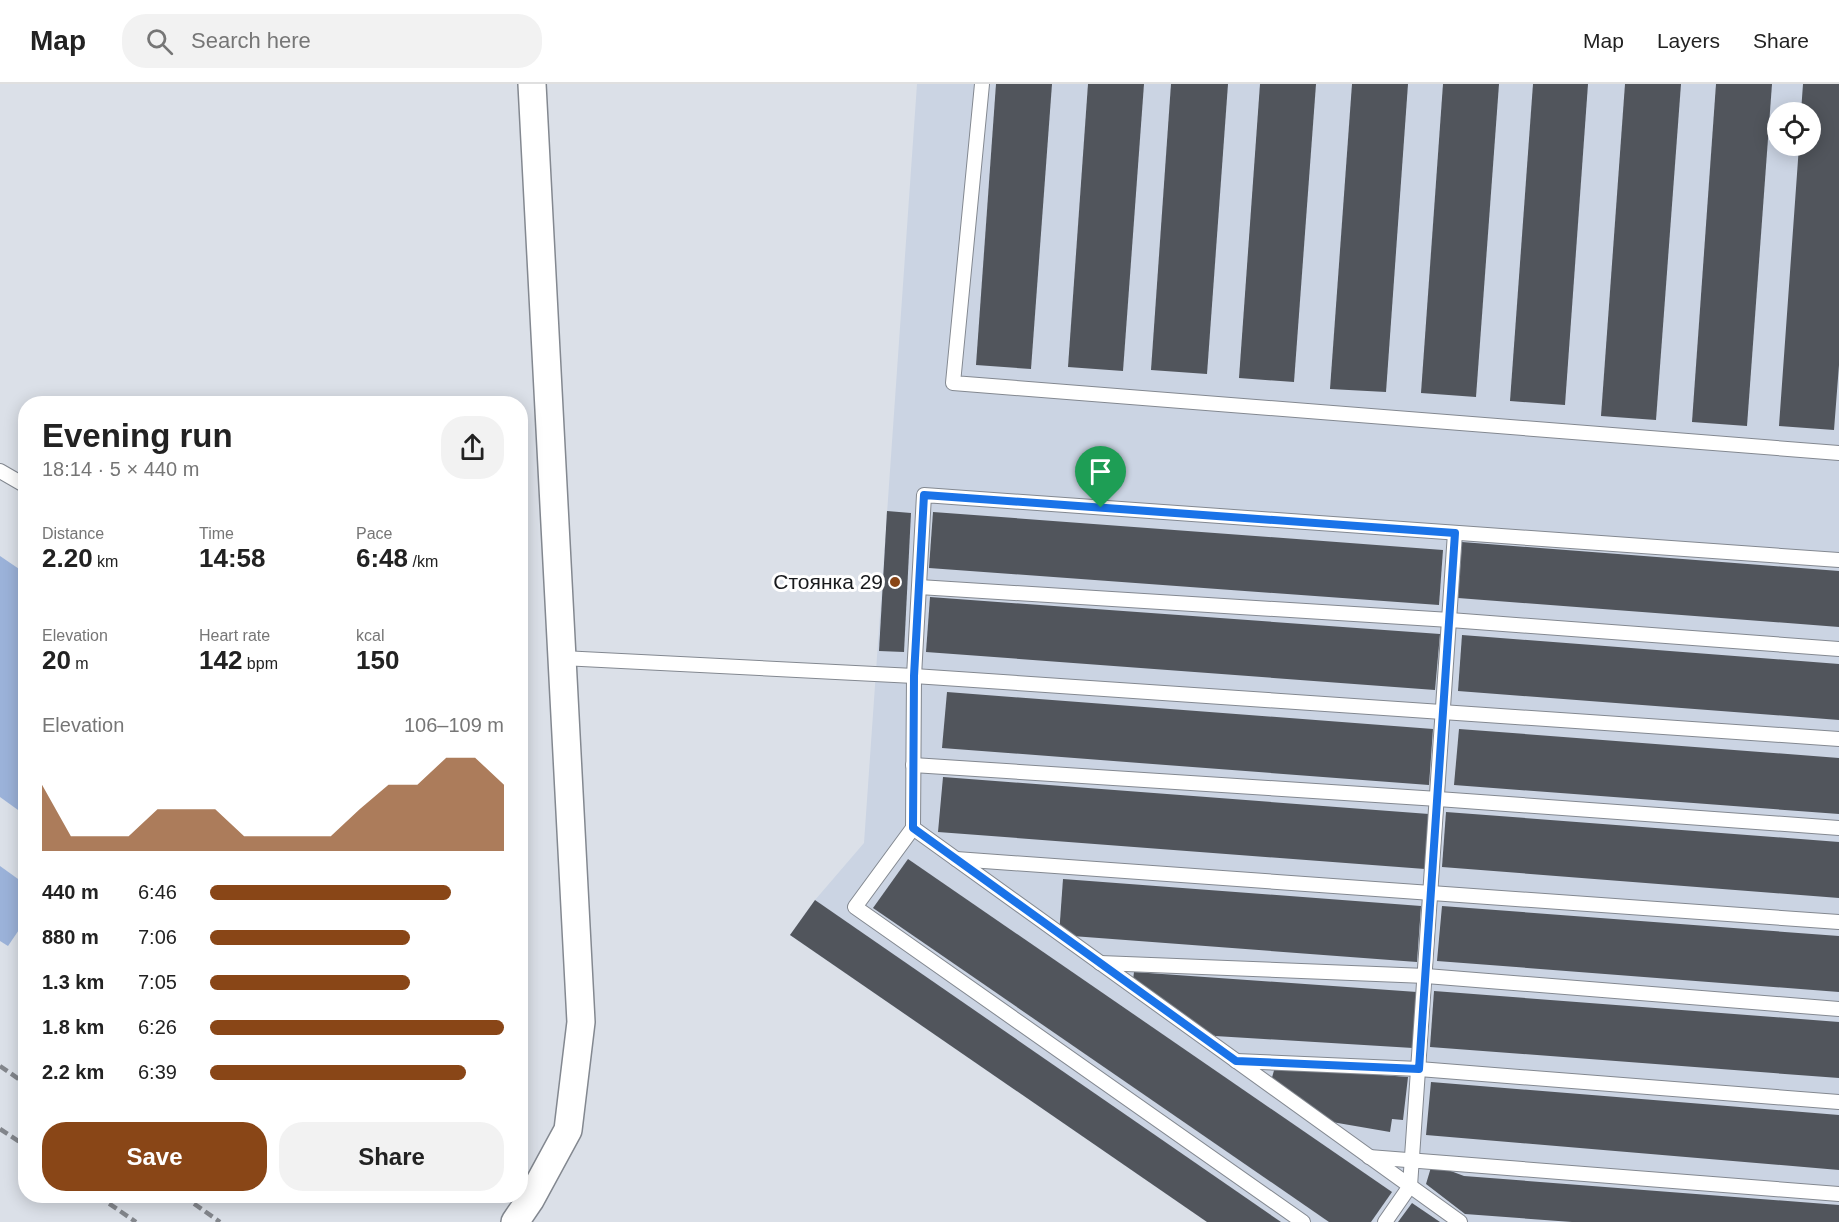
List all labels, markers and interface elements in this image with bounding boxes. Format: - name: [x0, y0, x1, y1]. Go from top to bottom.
- search box: [122, 14, 542, 68]
- text: Map: [30, 25, 86, 56]
- icon: search: [143, 25, 176, 58]
- text: Search here: [191, 28, 311, 53]
- text: Map: [1583, 29, 1624, 52]
- text: Layers: [1657, 29, 1720, 52]
- text: Share: [1753, 29, 1809, 52]
- map controls: [1767, 102, 1821, 156]
- button: locate: [1767, 102, 1821, 156]
- button: share: [441, 416, 504, 479]
- text: Evening run: [42, 417, 233, 454]
- pin: [1075, 446, 1126, 508]
- icon: arrive: [1084, 455, 1117, 488]
- text: 18:14 · 5 × 440 m: [42, 458, 199, 480]
- text: Distance: [42, 525, 104, 542]
- text: Time: [199, 525, 234, 542]
- text: Pace: [356, 525, 392, 542]
- text: 2.20: [42, 543, 93, 573]
- text: 14:58: [199, 543, 266, 573]
- text: 6:48: [356, 543, 408, 573]
- text: km: [93, 553, 118, 570]
- text: /km: [408, 553, 438, 570]
- place label: Стоянка 29: [773, 570, 883, 593]
- marker: Стоянка 29: [888, 575, 902, 589]
- text: Elevation: [42, 627, 108, 644]
- text: Heart rate: [199, 627, 270, 644]
- text: kcal: [356, 627, 384, 644]
- text: 20: [42, 645, 71, 675]
- text: 142: [199, 645, 242, 675]
- text: 150: [356, 645, 399, 675]
- text: m: [71, 655, 89, 672]
- text: bpm: [242, 655, 278, 672]
- text: Elevation: [42, 714, 124, 736]
- text: 106–109 m: [404, 714, 504, 736]
- text: 440 m: [42, 881, 99, 903]
- text: 6:46: [138, 881, 177, 903]
- text: 880 m: [42, 926, 99, 948]
- text: 7:06: [138, 926, 177, 948]
- text: 1.3 km: [42, 971, 104, 993]
- text: 7:05: [138, 971, 177, 993]
- text: 1.8 km: [42, 1016, 104, 1038]
- text: 6:26: [138, 1016, 177, 1038]
- text: 2.2 km: [42, 1061, 104, 1083]
- text: 6:39: [138, 1061, 177, 1083]
- button: Save: [42, 1122, 267, 1191]
- button: Share: [279, 1122, 504, 1191]

